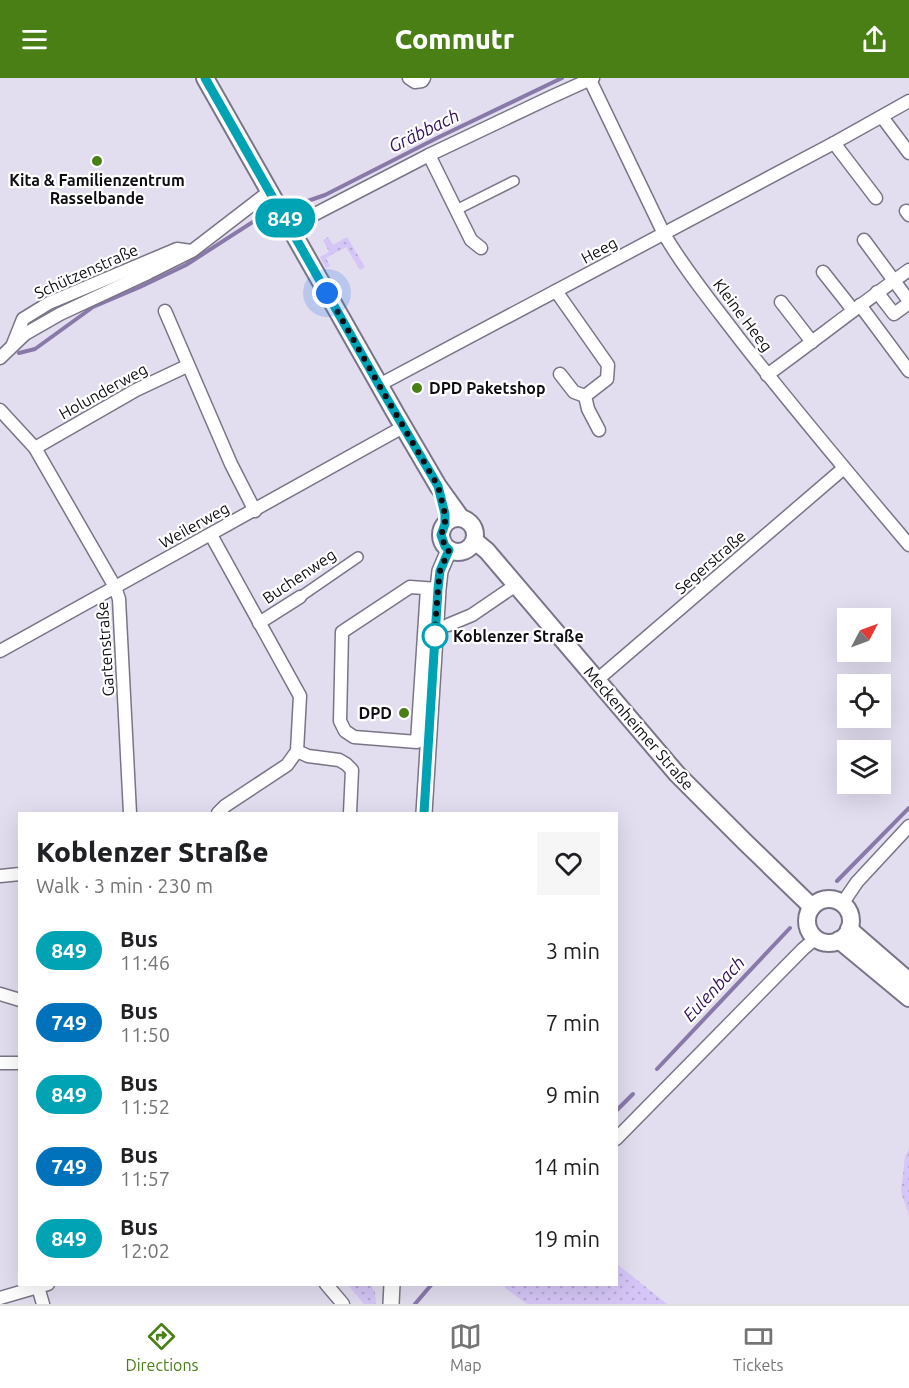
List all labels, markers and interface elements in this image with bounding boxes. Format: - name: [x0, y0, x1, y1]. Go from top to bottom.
- icon: menu: [18, 23, 51, 56]
- icon: share: [858, 23, 891, 56]
- text: Commutr: [395, 24, 514, 54]
- water label: Gräbbach: [385, 104, 462, 156]
- marker: Kita & Familienzentrum Rasselbande: [90, 154, 104, 168]
- place label: Kita & Familienzentrum Rasselbande: [9, 171, 185, 207]
- line badge: 849: [250, 198, 320, 238]
- text: 849: [267, 206, 303, 230]
- street label: Heeg: [578, 233, 620, 267]
- street label: Schützenstraße: [31, 240, 141, 302]
- street label: Kleine Heeg: [710, 275, 776, 355]
- your location: [312, 278, 342, 308]
- street label: Holunderweg: [56, 359, 150, 423]
- place label: DPD Paketshop: [429, 379, 546, 397]
- marker: DPD Paketshop: [410, 381, 424, 395]
- street label: Weilerweg: [156, 498, 232, 552]
- street label: Segerstraße: [671, 527, 749, 597]
- street label: Buchenweg: [259, 545, 339, 607]
- street label: Gartenstraße: [93, 601, 117, 697]
- north arrow: [837, 608, 891, 662]
- map controls: [837, 608, 891, 794]
- marker: Koblenzer Straße: [422, 623, 448, 649]
- place label: Koblenzer Straße: [453, 627, 584, 645]
- street label: Meckenheimer Straße: [581, 663, 697, 793]
- button: locate: [837, 674, 891, 728]
- place label: DPD: [359, 704, 392, 722]
- marker: DPD: [397, 706, 411, 720]
- button: layers: [837, 740, 891, 794]
- button: heart: [537, 832, 600, 895]
- text: Koblenzer Straße: [36, 836, 269, 867]
- text: Walk · 3 min · 230 m: [36, 874, 213, 897]
- text: Bus: [120, 926, 158, 951]
- text: 849: [51, 938, 87, 962]
- text: 3 min: [546, 938, 600, 963]
- text: 11:46: [120, 951, 170, 974]
- water label: Eulenbach: [678, 952, 748, 1025]
- text: Bus: [120, 998, 158, 1023]
- text: 749: [51, 1010, 87, 1034]
- text: 7 min: [546, 1010, 600, 1035]
- text: 11:50: [120, 1023, 170, 1046]
- text: Bus: [120, 1070, 158, 1095]
- text: 849: [51, 1082, 87, 1106]
- text: 9 min: [546, 1082, 600, 1107]
- text: 11:52: [120, 1095, 170, 1118]
- text: Bus: [120, 1142, 158, 1167]
- text: 749: [51, 1154, 87, 1178]
- text: 14 min: [533, 1154, 600, 1179]
- text: 11:57: [120, 1167, 170, 1190]
- text: Bus: [120, 1214, 158, 1239]
- text: 849: [51, 1226, 87, 1250]
- text: 19 min: [533, 1226, 600, 1251]
- text: 12:02: [120, 1239, 170, 1262]
- tab: Directions: [125, 1320, 199, 1374]
- tab: Map: [449, 1320, 482, 1374]
- tab: Tickets: [733, 1320, 784, 1374]

